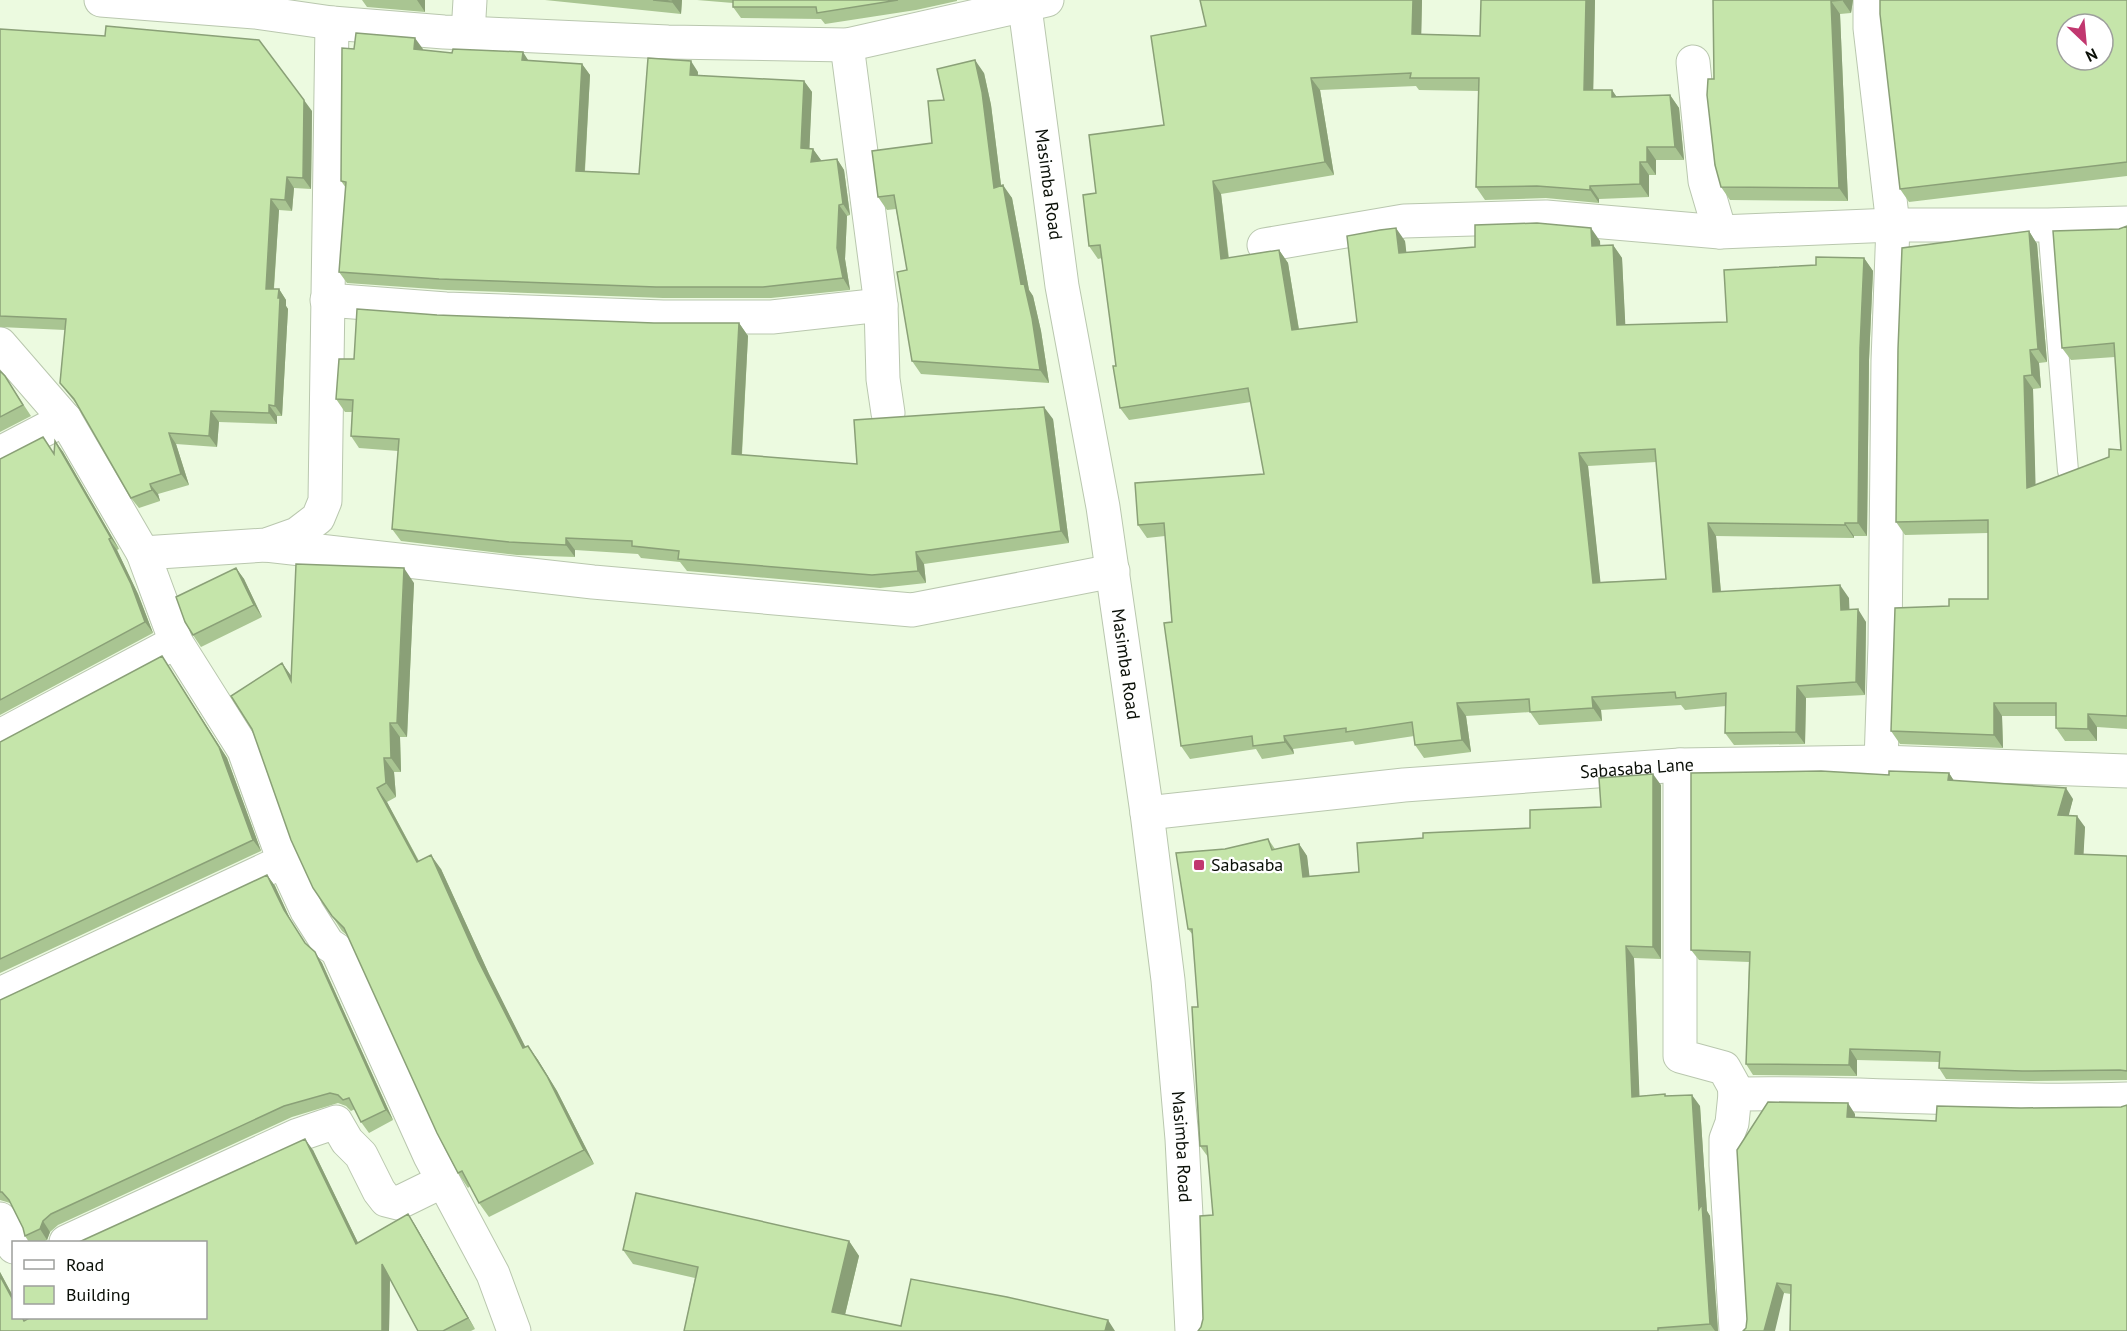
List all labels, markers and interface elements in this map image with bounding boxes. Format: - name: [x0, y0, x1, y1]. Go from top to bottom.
- north arrow: [2055, 12, 2115, 72]
- text: N: [2082, 44, 2101, 67]
- street label: Masimba Road: [1030, 127, 1068, 241]
- street label: Masimba Road: [1107, 607, 1145, 721]
- street label: Sabasaba Lane: [1579, 753, 1694, 783]
- place label: Sabasaba: [1211, 853, 1283, 876]
- marker: Sabasaba: [1192, 858, 1206, 872]
- street label: Masimba Road: [1167, 1090, 1197, 1203]
- legend: [12, 1241, 207, 1319]
- text: Road: [66, 1253, 104, 1276]
- text: Building: [66, 1283, 130, 1306]

